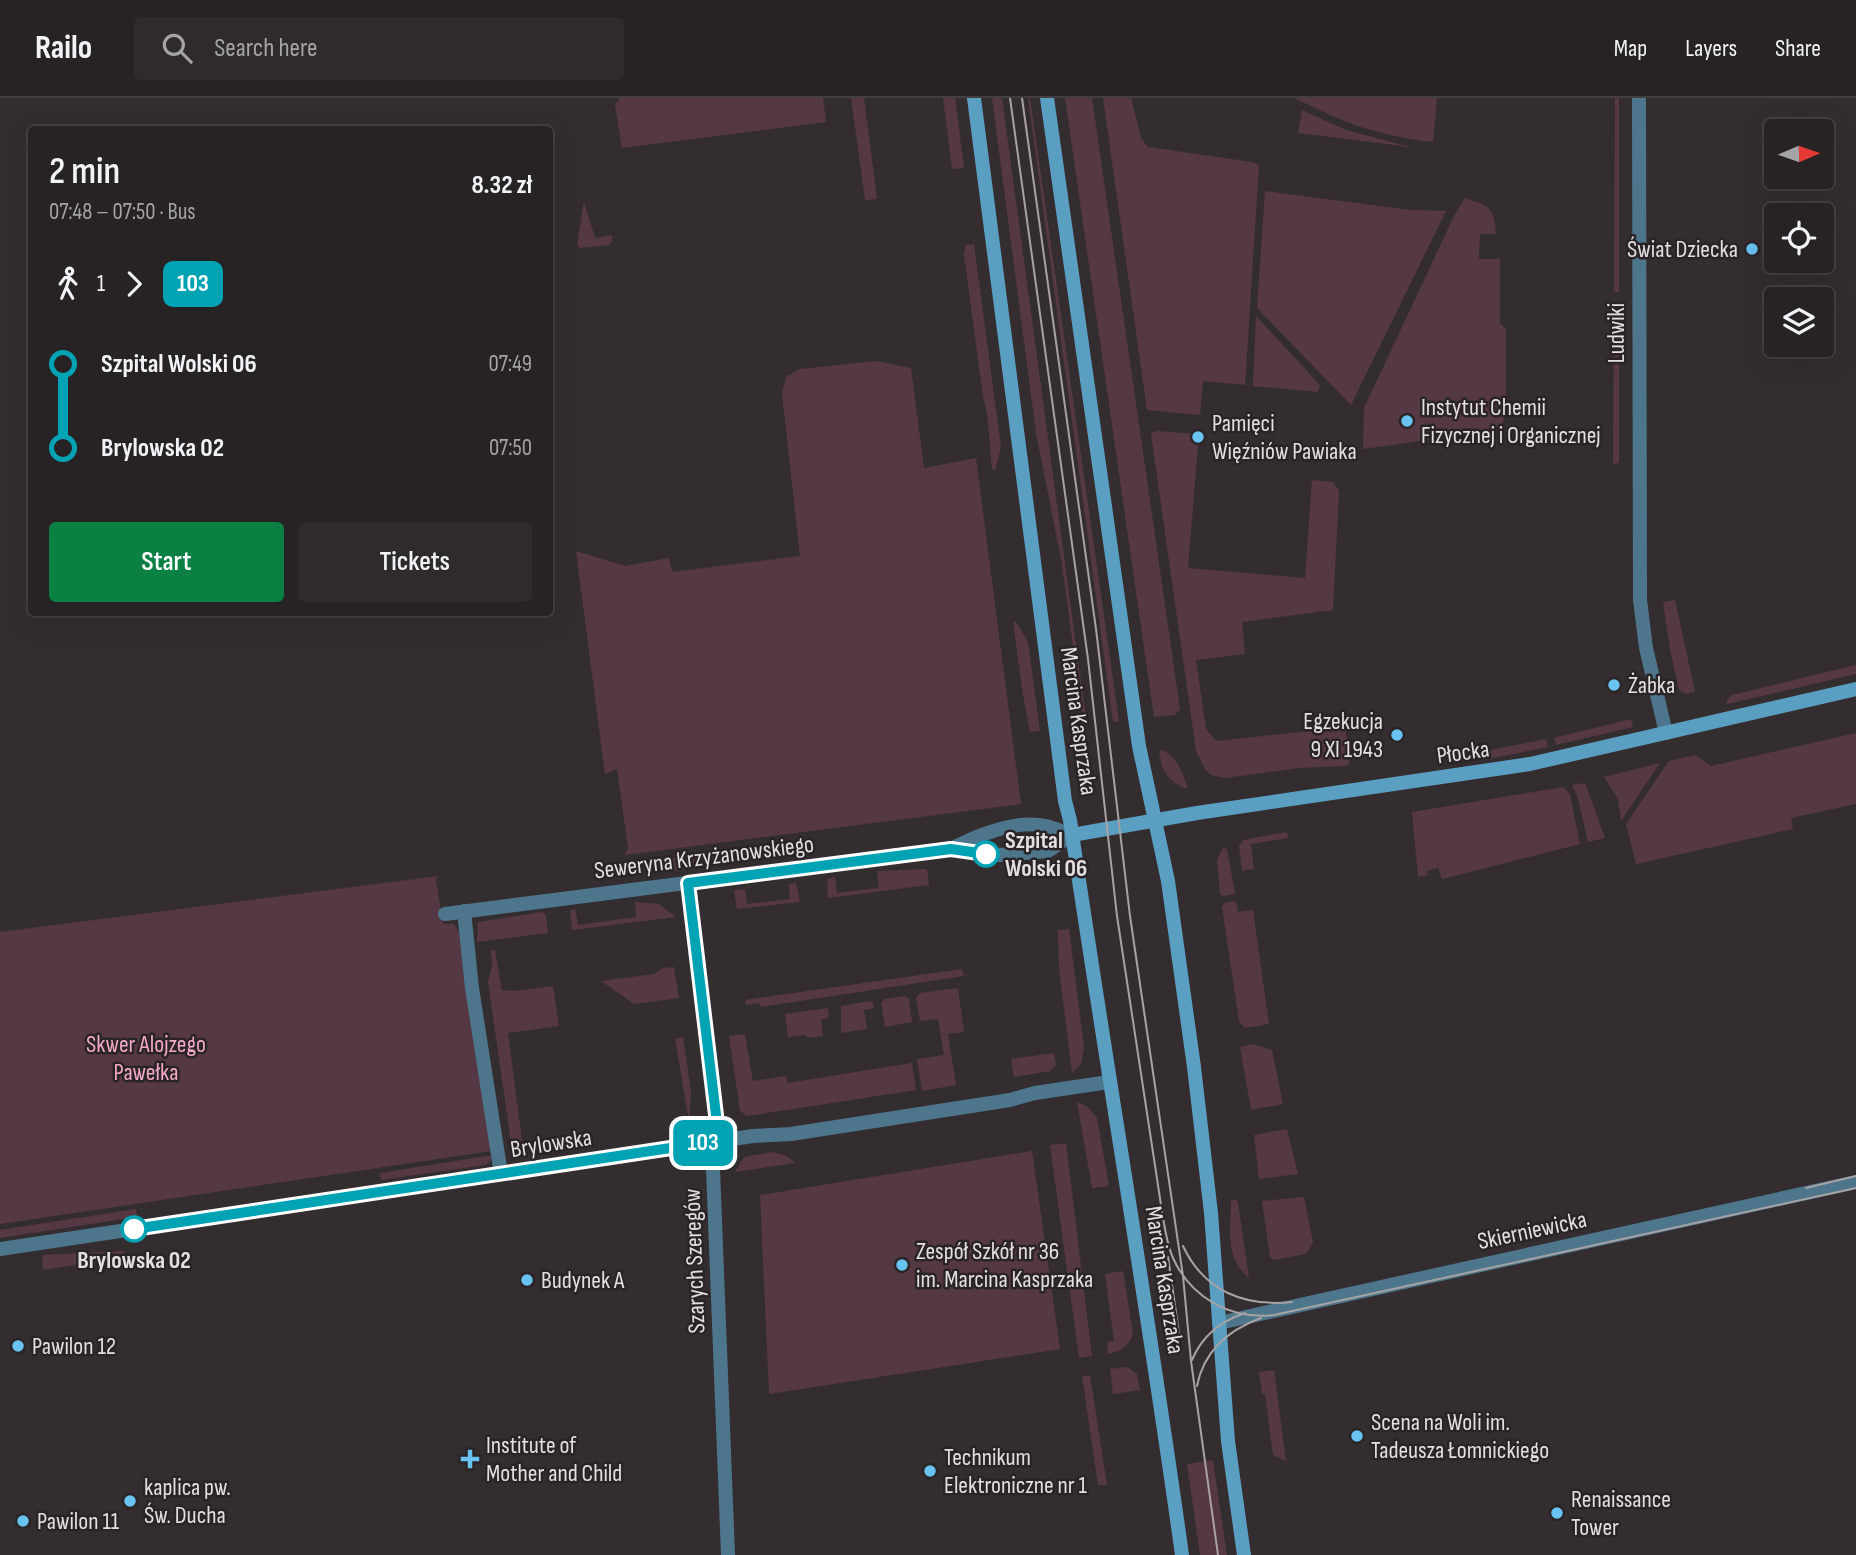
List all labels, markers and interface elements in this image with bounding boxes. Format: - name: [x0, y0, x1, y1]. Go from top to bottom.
- search box: [134, 17, 624, 80]
- text: Railo: [35, 28, 92, 68]
- icon: search: [158, 29, 196, 67]
- text: Search here: [214, 33, 318, 64]
- text: Map: [1614, 34, 1647, 63]
- text: Layers: [1685, 34, 1737, 63]
- text: Share: [1775, 34, 1821, 63]
- north arrow: [1764, 119, 1834, 189]
- map controls: [1764, 119, 1834, 357]
- text: 2 min: [49, 149, 120, 194]
- text: 8.32 zł: [471, 170, 532, 201]
- text: 07:48 – 07:50 · Bus: [49, 198, 196, 226]
- button: locate: [1764, 203, 1834, 273]
- place label: Świat Dziecka: [1627, 235, 1738, 264]
- marker: Świat Dziecka: [1744, 241, 1760, 257]
- icon: walk: [49, 265, 87, 303]
- icon: forward: [115, 265, 153, 303]
- text: 103: [177, 269, 209, 298]
- text: 1: [97, 270, 105, 298]
- button: layers: [1764, 287, 1834, 357]
- street label: Ludwiki: [1602, 303, 1631, 363]
- text: Szpital Wolski 06: [101, 349, 257, 380]
- text: 07:49: [489, 350, 532, 378]
- place label: Instytut Chemii Fizycznej i Organicznej: [1421, 393, 1601, 450]
- place label: Pamięci Więźniów Pawiaka: [1212, 409, 1357, 466]
- marker: Instytut Chemii Fizycznej i Organicznej: [1399, 413, 1415, 429]
- marker: Pamięci Więźniów Pawiaka: [1190, 429, 1206, 445]
- text: Brylowska 02: [101, 433, 224, 464]
- text: 07:50: [489, 434, 532, 462]
- button: Start: [49, 522, 284, 602]
- button: Tickets: [298, 522, 532, 602]
- street label: Marcina Kasprzaka: [1054, 645, 1103, 797]
- place label: Żabka: [1628, 671, 1675, 700]
- marker: Żabka: [1606, 677, 1622, 693]
- place label: Egzekucja 9 XI 1943: [1303, 707, 1383, 764]
- marker: Egzekucja 9 XI 1943: [1389, 727, 1405, 743]
- street label: Płocka: [1435, 734, 1491, 771]
- place label: Szpital Wolski 06: [1005, 826, 1087, 883]
- street label: Seweryna Krzyżanowskiego: [593, 830, 816, 885]
- marker: Szpital Wolski 06: [973, 841, 999, 867]
- park label: Skwer Alojzego Pawełka: [86, 1030, 206, 1087]
- line badge: 103: [663, 1120, 743, 1166]
- street label: Brylowska: [508, 1123, 594, 1164]
- text: 103: [687, 1128, 719, 1157]
- street label: Szarych Szeregów: [677, 1188, 712, 1334]
- street label: Marcina Kasprzaka: [1139, 1204, 1190, 1356]
- street label: Skierniewicka: [1475, 1205, 1589, 1256]
- marker: Brylowska 02: [121, 1216, 147, 1242]
- place label: Zespół Szkół nr 36 im. Marcina Kasprzaka: [916, 1237, 1093, 1294]
- place label: Brylowska 02: [77, 1246, 191, 1275]
- marker: Zespół Szkół nr 36 im. Marcina Kasprzaka: [894, 1257, 910, 1273]
- place label: Budynek A: [541, 1266, 625, 1295]
- marker: Budynek A: [519, 1272, 535, 1288]
- place label: Pawilon 12: [32, 1332, 116, 1361]
- marker: Pawilon 12: [10, 1338, 26, 1354]
- place label: Scena na Woli im. Tadeusza Łomnickiego: [1371, 1408, 1549, 1465]
- marker: Scena na Woli im. Tadeusza Łomnickiego: [1349, 1428, 1365, 1444]
- place label: Institute of Mother and Child: [486, 1431, 622, 1488]
- place label: Technikum Elektroniczne nr 1: [944, 1443, 1087, 1500]
- marker: Institute of Mother and Child: [460, 1449, 480, 1469]
- marker: Technikum Elektroniczne nr 1: [922, 1463, 938, 1479]
- place label: kaplica pw. Św. Ducha: [144, 1473, 231, 1530]
- place label: Renaissance Tower: [1571, 1485, 1671, 1542]
- marker: kaplica pw. Św. Ducha: [122, 1493, 138, 1509]
- marker: Renaissance Tower: [1549, 1505, 1565, 1521]
- place label: Pawilon 11: [37, 1507, 120, 1536]
- marker: Pawilon 11: [15, 1513, 31, 1529]

